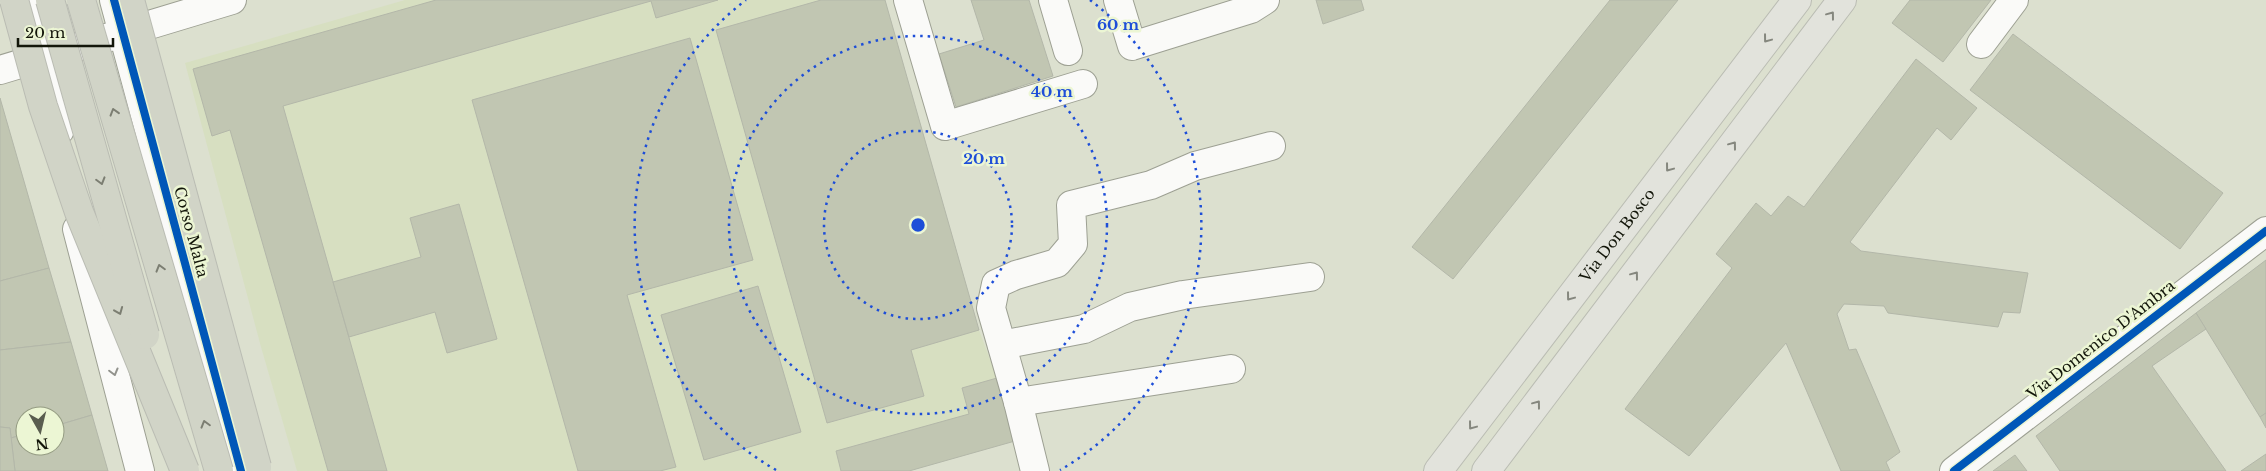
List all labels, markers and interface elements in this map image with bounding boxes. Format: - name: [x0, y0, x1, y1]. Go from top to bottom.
- one-way arrow: [1825, 11, 1834, 21]
- scale bar: [18, 15, 112, 47]
- text: 60 m: [1097, 15, 1139, 34]
- text: 20 m: [25, 23, 65, 42]
- one-way arrow: [1765, 33, 1773, 42]
- text: 40 m: [1031, 82, 1073, 101]
- one-way arrow: [110, 109, 120, 117]
- one-way arrow: [1727, 141, 1736, 151]
- text: 20 m: [963, 149, 1005, 168]
- one-way arrow: [1666, 162, 1674, 171]
- one-way arrow: [96, 177, 106, 185]
- street label: Corso Malta: [170, 184, 213, 280]
- street label: Via Don Bosco: [1575, 184, 1659, 287]
- centre of rings: [909, 216, 927, 234]
- one-way arrow: [155, 265, 165, 273]
- one-way arrow: [1629, 271, 1638, 281]
- street label: Via Domenico D'Ambra: [2022, 275, 2179, 404]
- one-way arrow: [1567, 291, 1576, 301]
- one-way arrow: [113, 306, 124, 315]
- one-way arrow: [108, 367, 118, 375]
- one-way arrow: [1531, 400, 1540, 410]
- north arrow: [15, 406, 65, 456]
- one-way arrow: [1469, 420, 1477, 429]
- one-way arrow: [201, 421, 211, 429]
- text: N: [34, 434, 50, 454]

